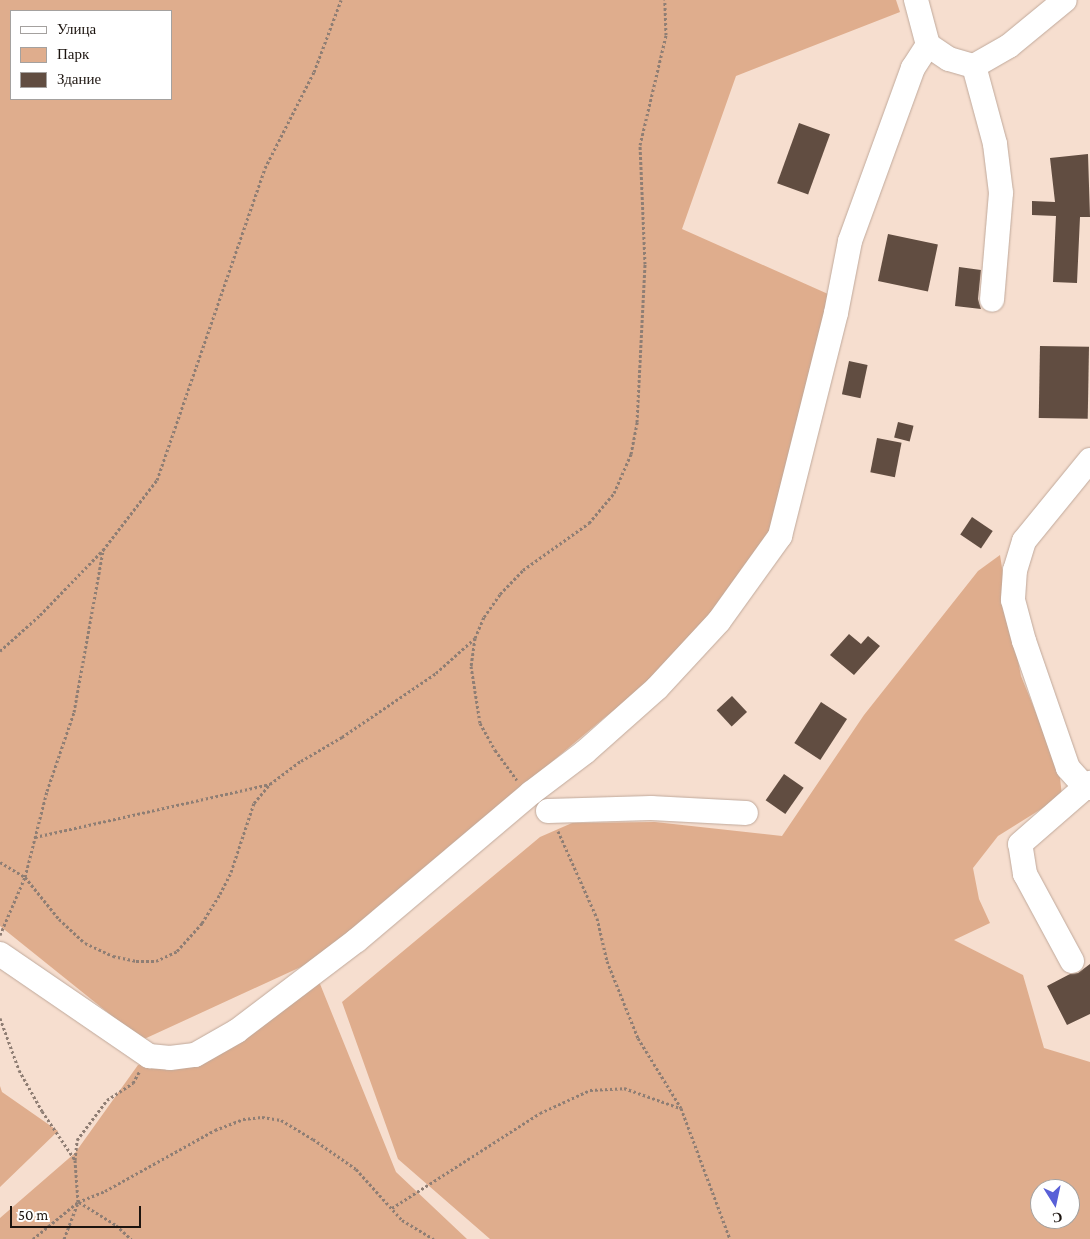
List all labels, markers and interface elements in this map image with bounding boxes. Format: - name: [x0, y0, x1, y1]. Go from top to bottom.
- legend: [10, 10, 172, 100]
- text: Улица: [57, 21, 96, 37]
- text: Парк: [57, 46, 89, 62]
- text: Здание: [57, 71, 101, 87]
- north arrow: [1030, 1179, 1080, 1229]
- scale bar: [12, 1196, 144, 1228]
- text: 50 m: [18, 1207, 48, 1223]
- text: С: [1051, 1209, 1064, 1227]

